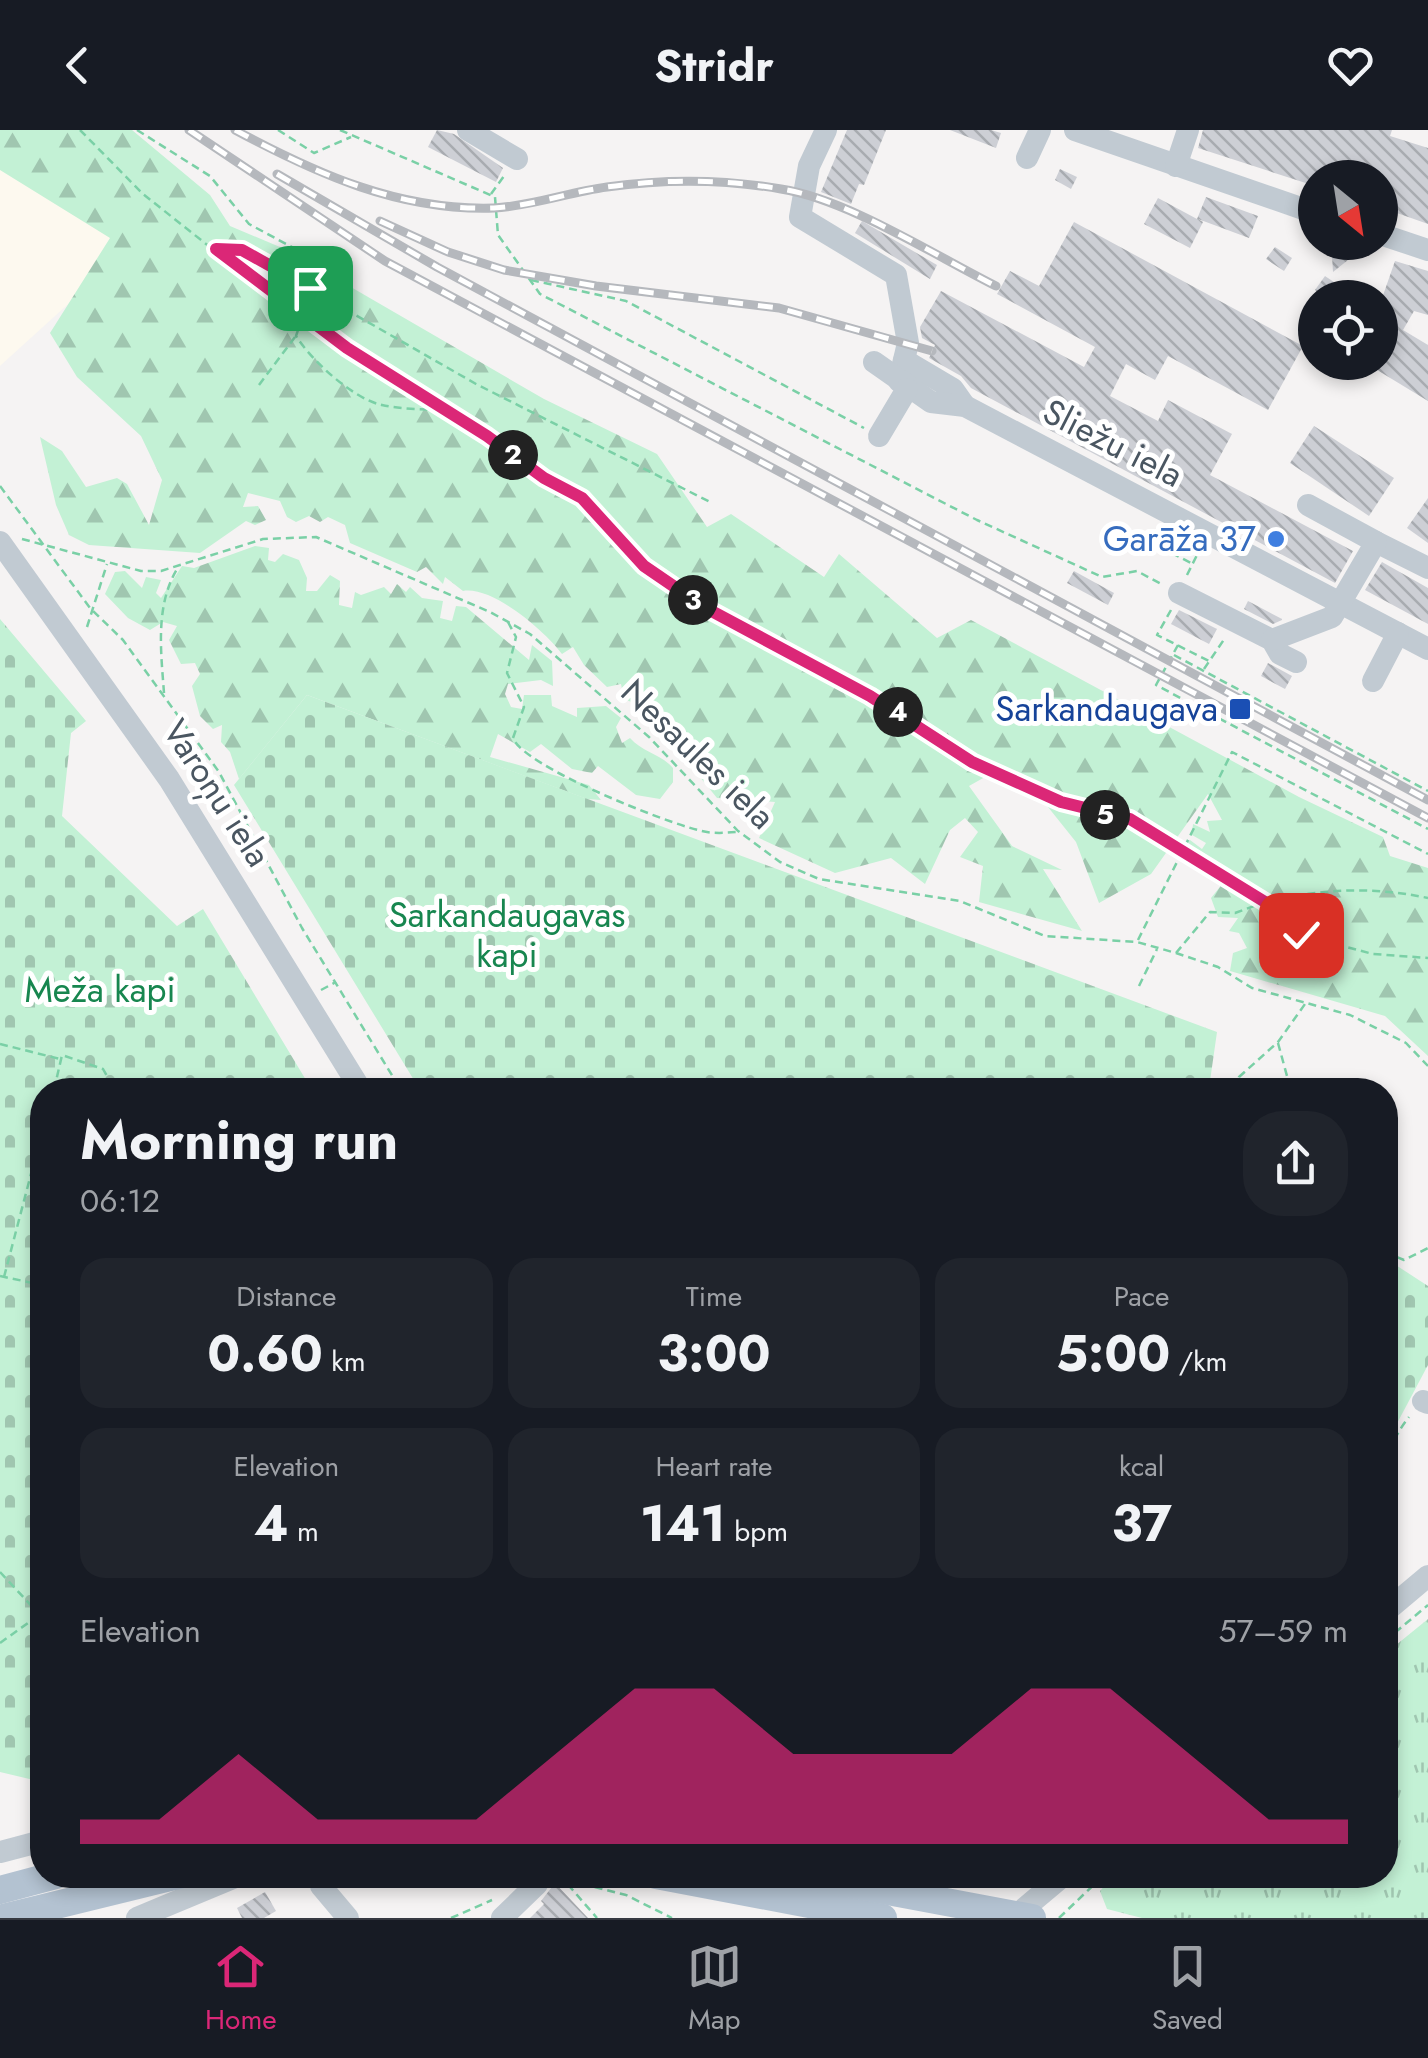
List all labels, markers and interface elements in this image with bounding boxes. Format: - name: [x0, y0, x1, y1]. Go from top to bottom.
- text: Stridr: [654, 33, 774, 98]
- icon: back: [50, 38, 105, 93]
- icon: heart: [1323, 38, 1378, 93]
- north arrow: [1298, 160, 1398, 260]
- map controls: [1298, 160, 1398, 380]
- pin: [268, 246, 353, 331]
- icon: arrive: [283, 261, 338, 316]
- button: locate: [1298, 280, 1398, 380]
- street label: Sliežu iela: [1034, 386, 1192, 500]
- pin: 2: [488, 430, 538, 480]
- text: 2: [504, 434, 522, 475]
- place label: Garāža 37: [1103, 514, 1257, 564]
- marker: Garāža 37: [1265, 528, 1287, 550]
- pin: 3: [668, 575, 718, 625]
- text: 3: [684, 579, 702, 620]
- street label: Nesaules iela: [610, 668, 786, 840]
- place label: Sarkandaugava: [995, 684, 1218, 734]
- pin: 4: [873, 687, 923, 737]
- text: 4: [888, 691, 908, 732]
- marker: Sarkandaugava: [1227, 696, 1253, 722]
- street label: Varoņu iela: [151, 710, 283, 876]
- pin: 5: [1080, 790, 1130, 840]
- text: 5: [1096, 794, 1114, 835]
- park label: Sarkandaugavas kapi: [389, 890, 625, 980]
- pin: [1259, 893, 1344, 978]
- icon: check: [1274, 908, 1329, 963]
- park label: Meža kapi: [24, 965, 176, 1015]
- text: Morning run: [80, 1100, 398, 1180]
- button: share: [1243, 1111, 1348, 1216]
- text: 06:12: [80, 1178, 160, 1224]
- text: Distance: [236, 1276, 336, 1317]
- text: Time: [686, 1276, 742, 1317]
- text: Pace: [1114, 1276, 1170, 1317]
- text: 0.60: [207, 1317, 323, 1390]
- text: 3:00: [657, 1317, 771, 1390]
- text: 5:00: [1056, 1317, 1170, 1390]
- text: km: [323, 1341, 365, 1382]
- text: /km: [1170, 1341, 1227, 1382]
- text: Elevation: [234, 1446, 339, 1487]
- text: Heart rate: [656, 1446, 772, 1487]
- text: kcal: [1119, 1446, 1164, 1487]
- text: 4: [254, 1487, 289, 1560]
- text: 141: [640, 1487, 726, 1560]
- text: 37: [1111, 1487, 1172, 1560]
- text: m: [289, 1511, 319, 1552]
- text: bpm: [726, 1511, 788, 1552]
- text: Elevation: [80, 1608, 201, 1654]
- text: 57–59 m: [1218, 1608, 1348, 1654]
- tab: Home: [205, 1939, 277, 2040]
- tab: Map: [687, 1939, 742, 2040]
- tab: Saved: [1152, 1939, 1223, 2040]

